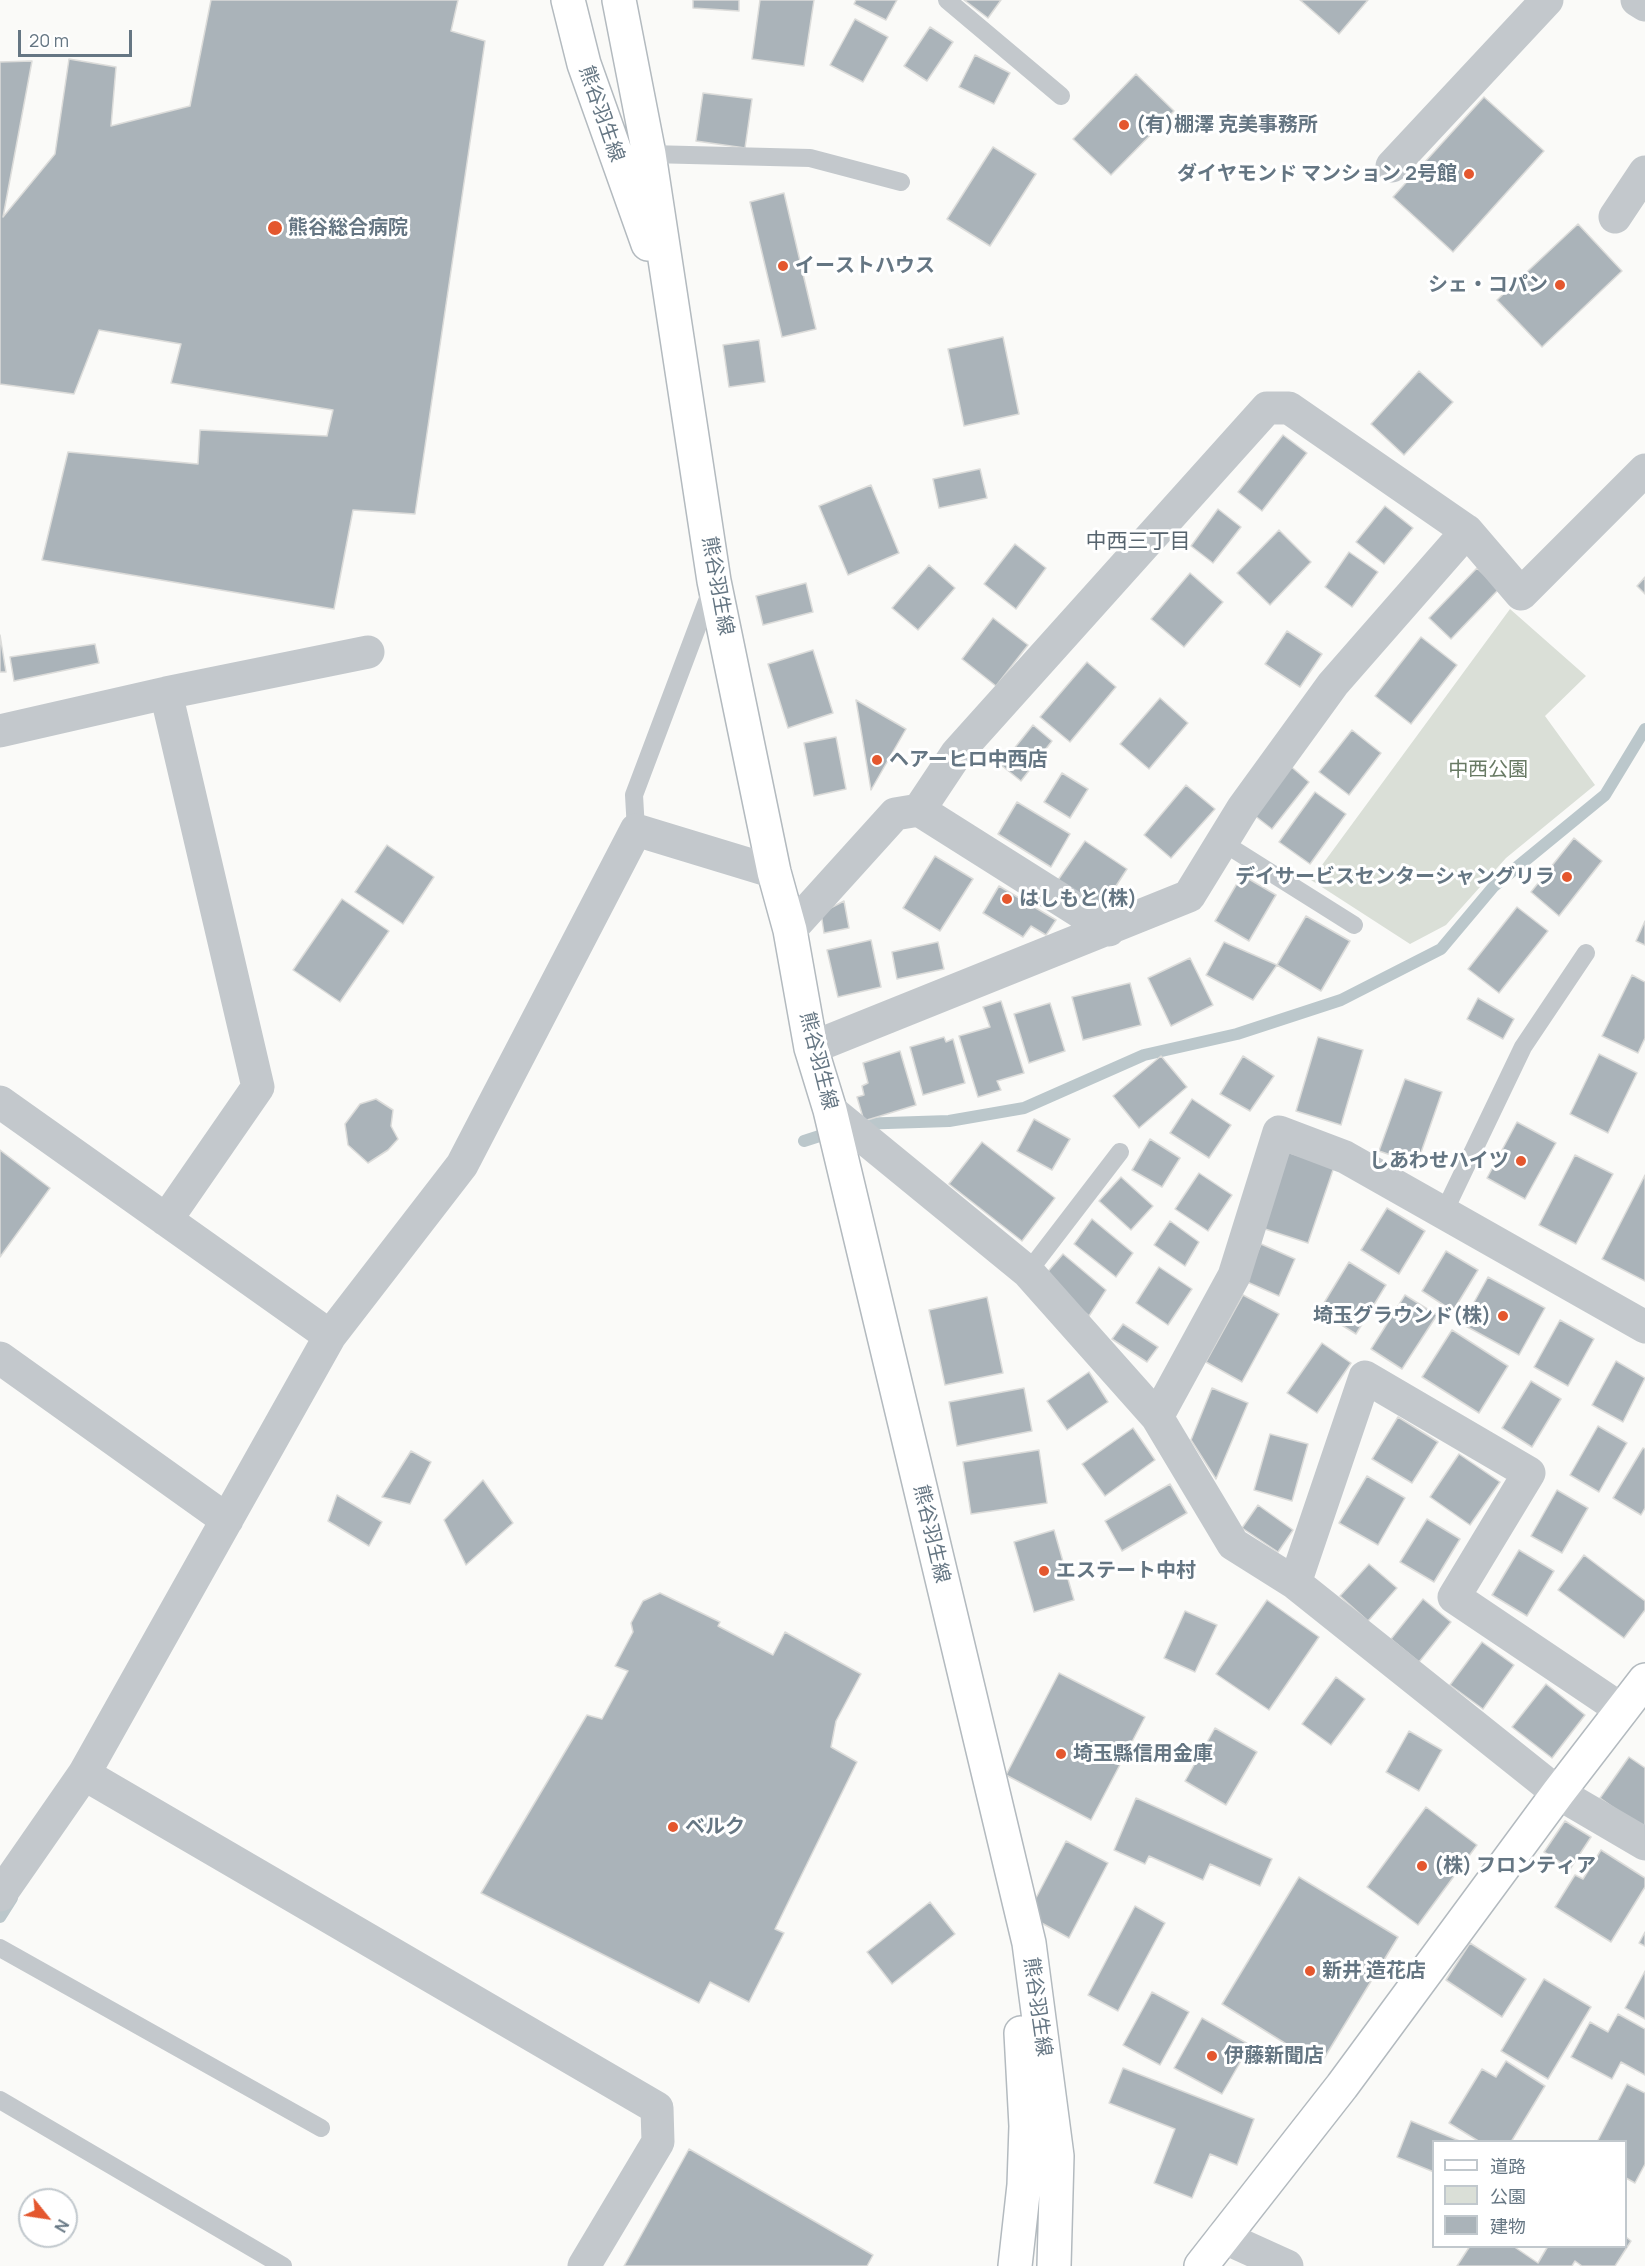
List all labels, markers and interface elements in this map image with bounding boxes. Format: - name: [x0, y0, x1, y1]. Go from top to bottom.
- scale bar: [21, 18, 135, 56]
- text: 20 m: [29, 28, 69, 52]
- street label: 熊谷羽生線: [573, 63, 629, 165]
- place label: (有)棚澤 克美事務所: [1136, 113, 1318, 137]
- marker: (有)棚澤 克美事務所: [1117, 118, 1131, 132]
- place label: ダイヤモンド マンション 2号館: [1177, 162, 1457, 186]
- marker: ダイヤモンド マンション 2号館: [1462, 167, 1476, 181]
- place label: 熊谷総合病院: [288, 216, 408, 240]
- marker: 熊谷総合病院: [266, 219, 284, 237]
- place label: イーストハウス: [795, 254, 935, 278]
- marker: イーストハウス: [776, 259, 790, 273]
- place label: シェ・コパン: [1428, 273, 1548, 297]
- marker: シェ・コパン: [1553, 278, 1567, 292]
- district label: 中西三丁目: [1086, 529, 1190, 555]
- street label: 熊谷羽生線: [696, 535, 738, 637]
- place label: ヘアーヒロ中西店: [889, 748, 1048, 772]
- marker: ヘアーヒロ中西店: [870, 753, 884, 767]
- park label: 中西公園: [1448, 758, 1528, 782]
- place label: デイサービスセンターシャングリラ: [1235, 865, 1555, 889]
- marker: デイサービスセンターシャングリラ: [1560, 870, 1574, 884]
- place label: はしもと(株): [1019, 887, 1137, 911]
- marker: はしもと(株): [1000, 892, 1014, 906]
- street label: 熊谷羽生線: [794, 1010, 842, 1112]
- place label: しあわせハイツ: [1369, 1149, 1509, 1173]
- marker: しあわせハイツ: [1514, 1154, 1528, 1168]
- place label: 埼玉グラウンド(株): [1313, 1304, 1491, 1328]
- marker: 埼玉グラウンド(株): [1496, 1309, 1510, 1323]
- street label: 熊谷羽生線: [908, 1483, 954, 1585]
- place label: エステート中村: [1056, 1559, 1196, 1583]
- marker: エステート中村: [1037, 1564, 1051, 1578]
- place label: 埼玉縣信用金庫: [1073, 1742, 1213, 1766]
- marker: 埼玉縣信用金庫: [1054, 1747, 1068, 1761]
- place label: ベルク: [685, 1815, 745, 1839]
- marker: ベルク: [666, 1820, 680, 1834]
- place label: (株) フロンティア: [1434, 1854, 1596, 1878]
- marker: (株) フロンティア: [1415, 1859, 1429, 1873]
- street label: 熊谷羽生線: [1018, 1956, 1056, 2058]
- place label: 新井 造花店: [1322, 1959, 1426, 1983]
- marker: 新井 造花店: [1303, 1964, 1317, 1978]
- place label: 伊藤新聞店: [1224, 2044, 1324, 2068]
- marker: 伊藤新聞店: [1205, 2049, 1219, 2063]
- legend: [1432, 2140, 1627, 2248]
- text: 道路: [1490, 2154, 1526, 2178]
- text: 公園: [1490, 2184, 1526, 2208]
- north arrow: [18, 2188, 78, 2248]
- text: 建物: [1490, 2214, 1526, 2238]
- text: N: [49, 2216, 74, 2236]

